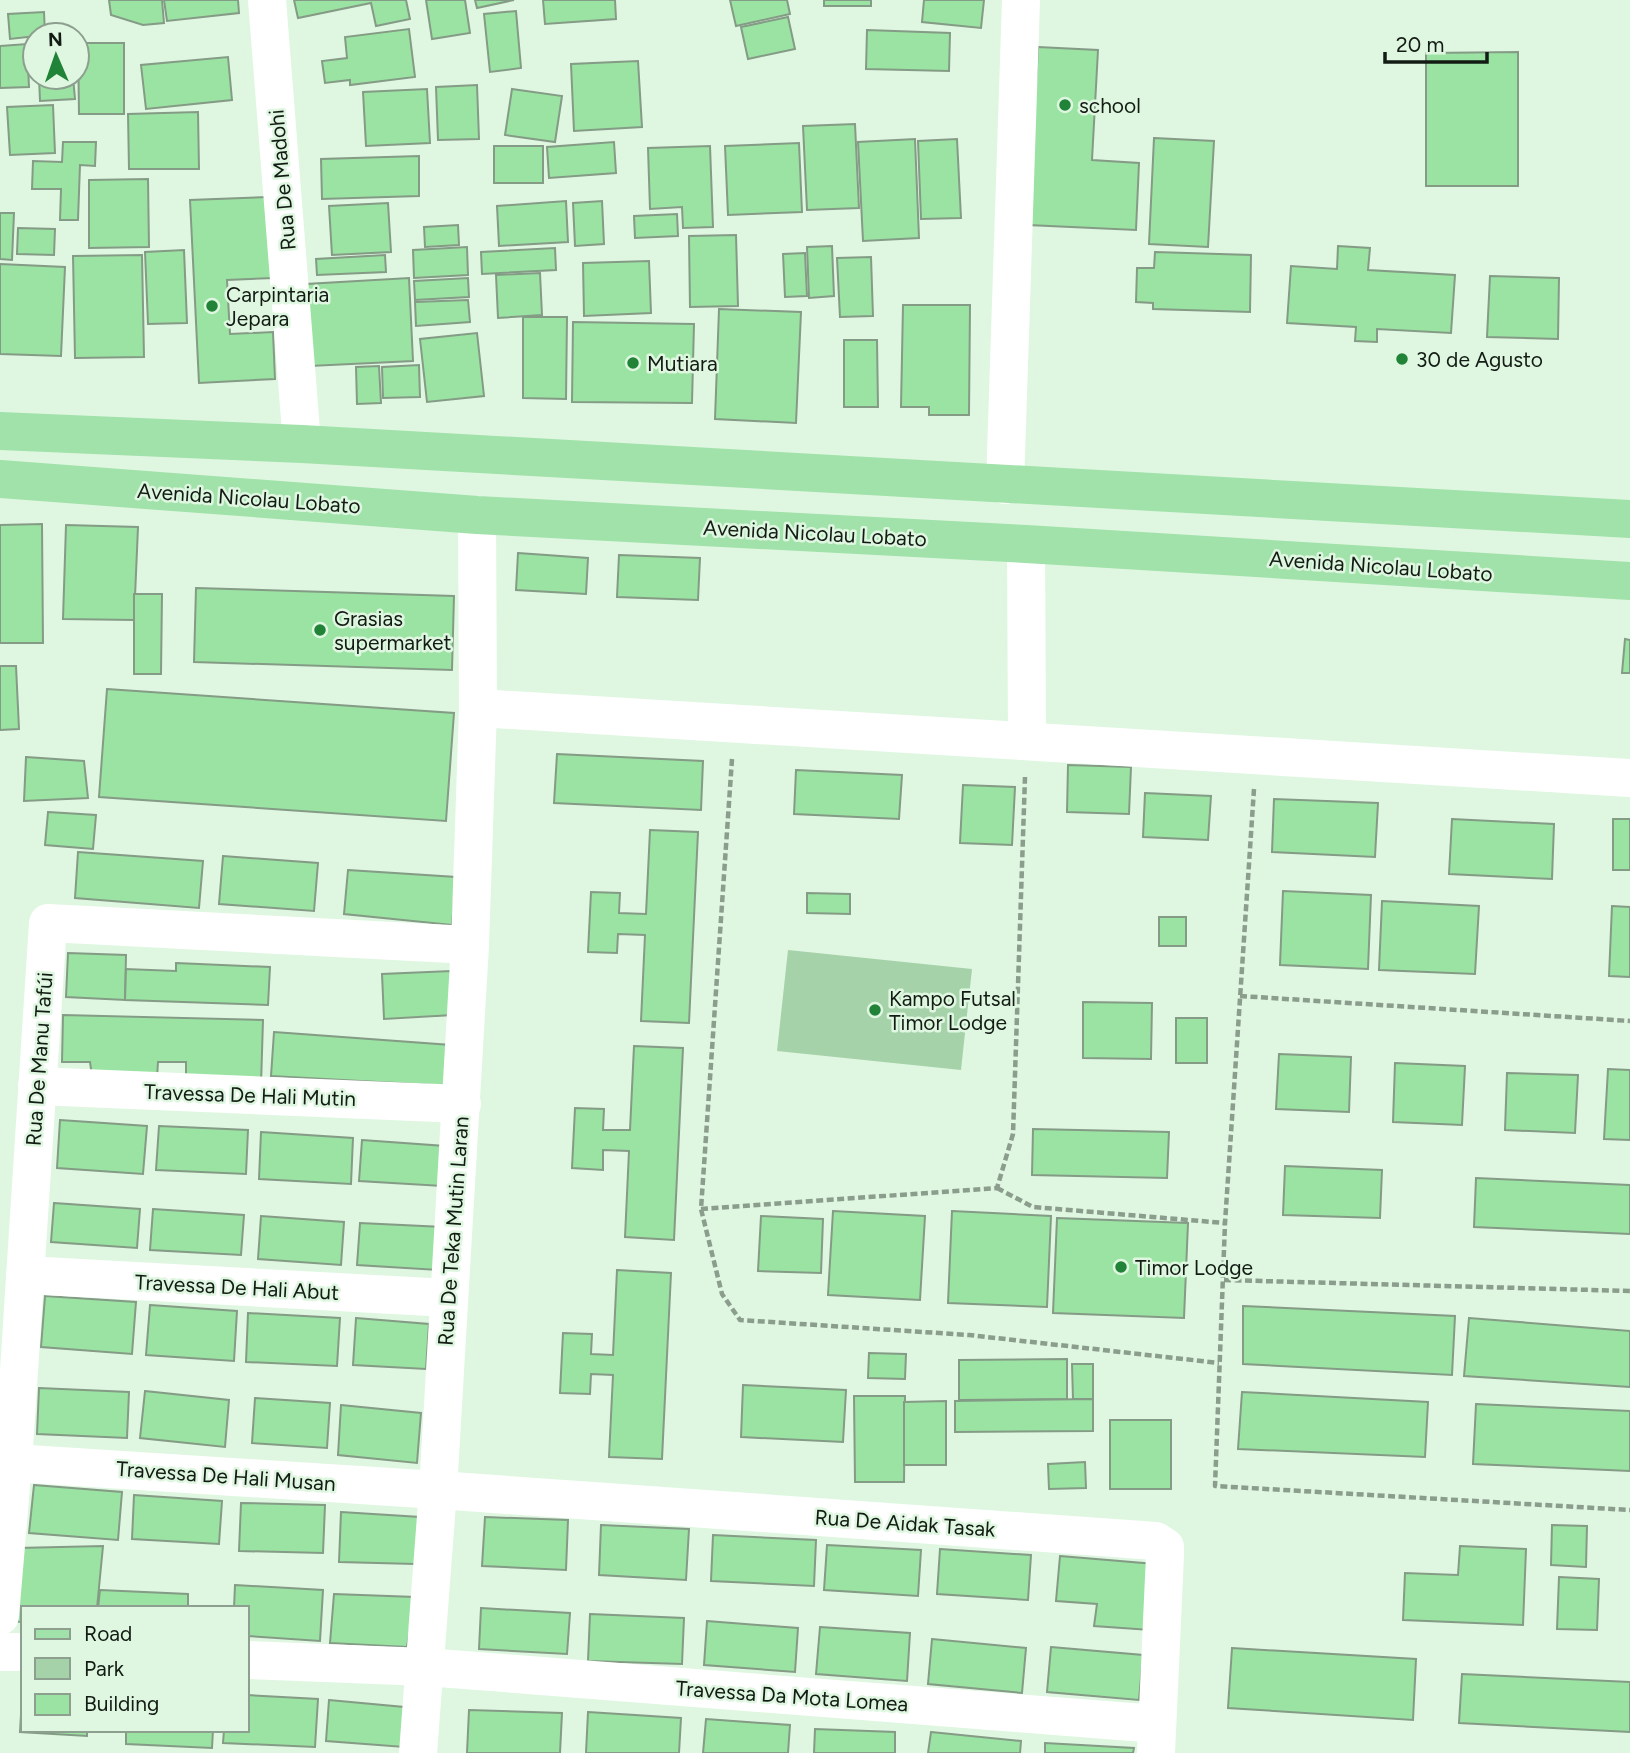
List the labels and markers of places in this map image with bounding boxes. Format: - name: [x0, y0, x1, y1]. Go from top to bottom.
- place label: school: [1079, 93, 1141, 118]
- marker: school: [1057, 97, 1073, 113]
- place label: Carpintaria Jepara: [226, 282, 329, 331]
- marker: Carpintaria Jepara: [204, 298, 220, 314]
- place label: 30 de Agusto: [1416, 347, 1543, 372]
- place label: Mutiara: [647, 351, 718, 376]
- marker: 30 de Agusto: [1394, 351, 1410, 367]
- marker: Mutiara: [625, 355, 641, 371]
- place label: Grasias supermarket: [334, 606, 452, 655]
- marker: Grasias supermarket: [312, 622, 328, 638]
- place label: Kampo Futsal Timor Lodge: [889, 986, 1016, 1035]
- marker: Kampo Futsal Timor Lodge: [867, 1002, 883, 1018]
- place label: Timor Lodge: [1135, 1255, 1253, 1280]
- marker: Timor Lodge: [1113, 1259, 1129, 1275]

